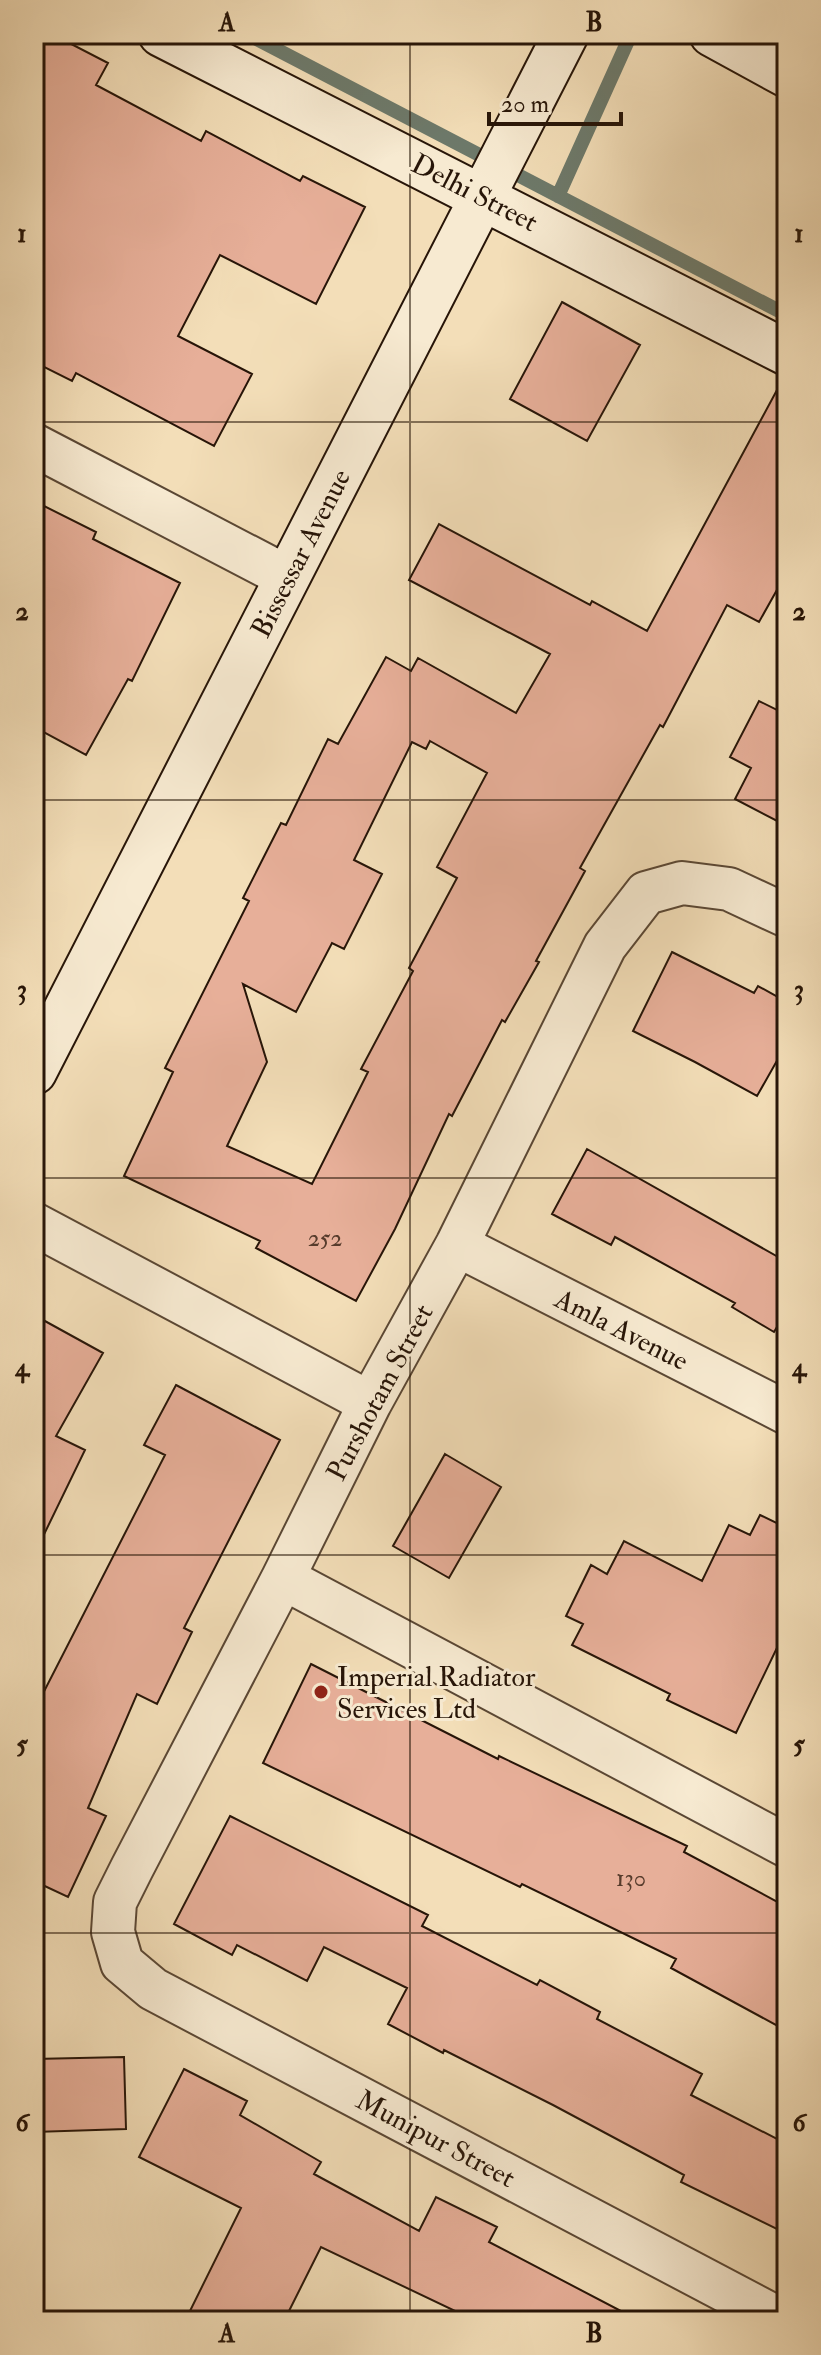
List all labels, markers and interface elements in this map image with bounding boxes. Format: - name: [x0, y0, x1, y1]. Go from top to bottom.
- text: A: [218, 7, 236, 39]
- text: B: [585, 7, 603, 39]
- scale bar: [489, 76, 621, 126]
- text: 20 m: [501, 89, 550, 120]
- street label: Delhi Street: [405, 147, 543, 240]
- text: 1: [17, 218, 27, 250]
- text: 1: [794, 218, 804, 250]
- street label: Bissessar Avenue: [244, 463, 359, 644]
- text: 2: [15, 596, 29, 628]
- text: 2: [792, 596, 806, 628]
- text: 3: [17, 974, 27, 1006]
- text: 3: [794, 974, 804, 1006]
- house number: 252: [308, 1223, 342, 1254]
- street label: Amla Avenue: [548, 1281, 694, 1379]
- street label: Purshotam Street: [319, 1299, 441, 1487]
- text: 4: [14, 1352, 31, 1384]
- text: 4: [791, 1352, 808, 1384]
- place label: Imperial Radiator Services Ltd: [337, 1660, 536, 1727]
- marker: Imperial Radiator Services Ltd: [312, 1683, 330, 1701]
- text: 5: [16, 1729, 28, 1761]
- text: 5: [793, 1729, 805, 1761]
- house number: 130: [616, 1863, 646, 1894]
- street label: Munipur Street: [350, 2083, 521, 2196]
- text: 6: [15, 2107, 30, 2139]
- text: 6: [792, 2107, 807, 2139]
- text: A: [218, 2318, 236, 2350]
- text: B: [585, 2318, 603, 2350]

